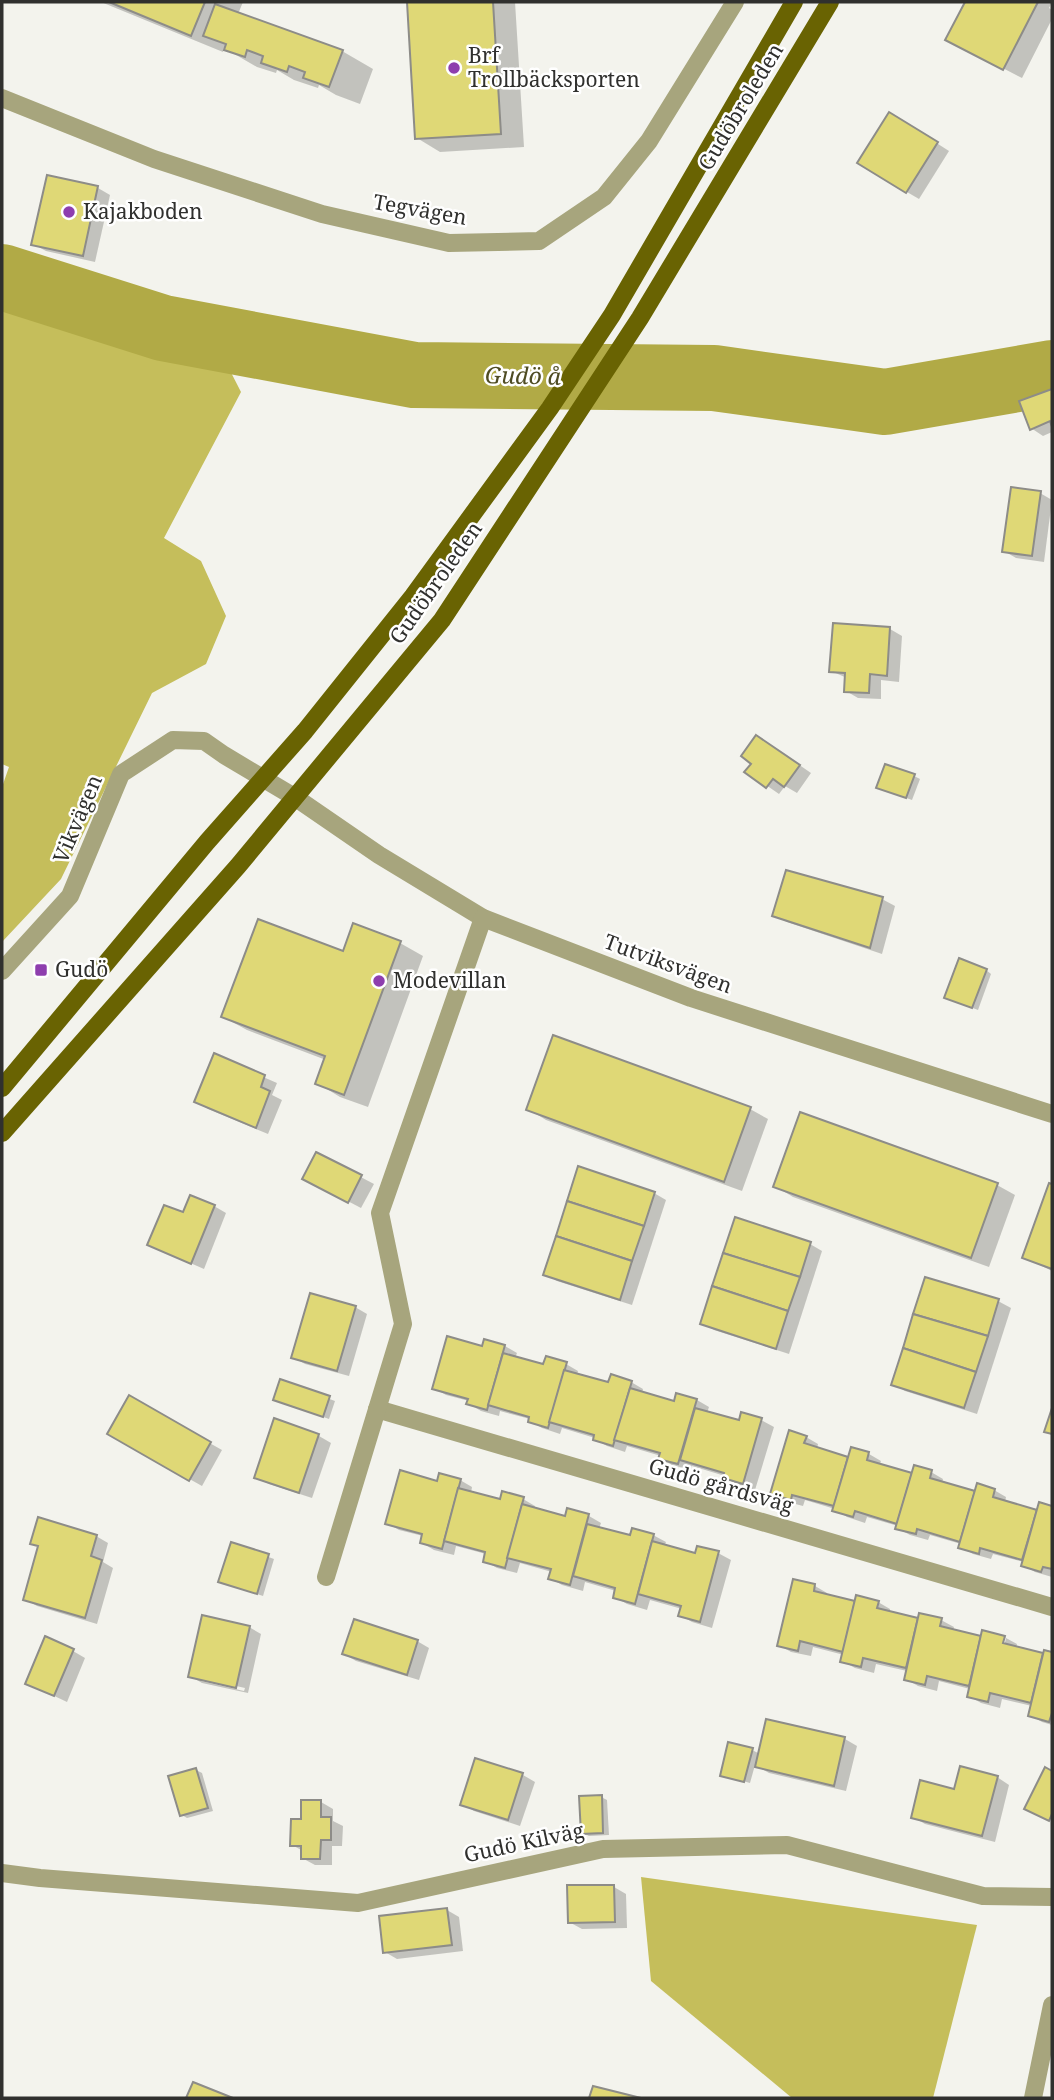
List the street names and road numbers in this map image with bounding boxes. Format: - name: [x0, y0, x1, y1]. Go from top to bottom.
- street label: Gudöbroleden: [691, 38, 789, 175]
- street label: Tegvägen: [371, 187, 469, 231]
- street label: Gudöbroleden: [383, 516, 488, 649]
- street label: Vikvägen: [46, 770, 108, 867]
- street label: Tutviksvägen: [600, 927, 736, 999]
- street label: Gudö gårdsväg: [646, 1451, 798, 1519]
- street label: Gudö Kilväg: [461, 1815, 587, 1868]

